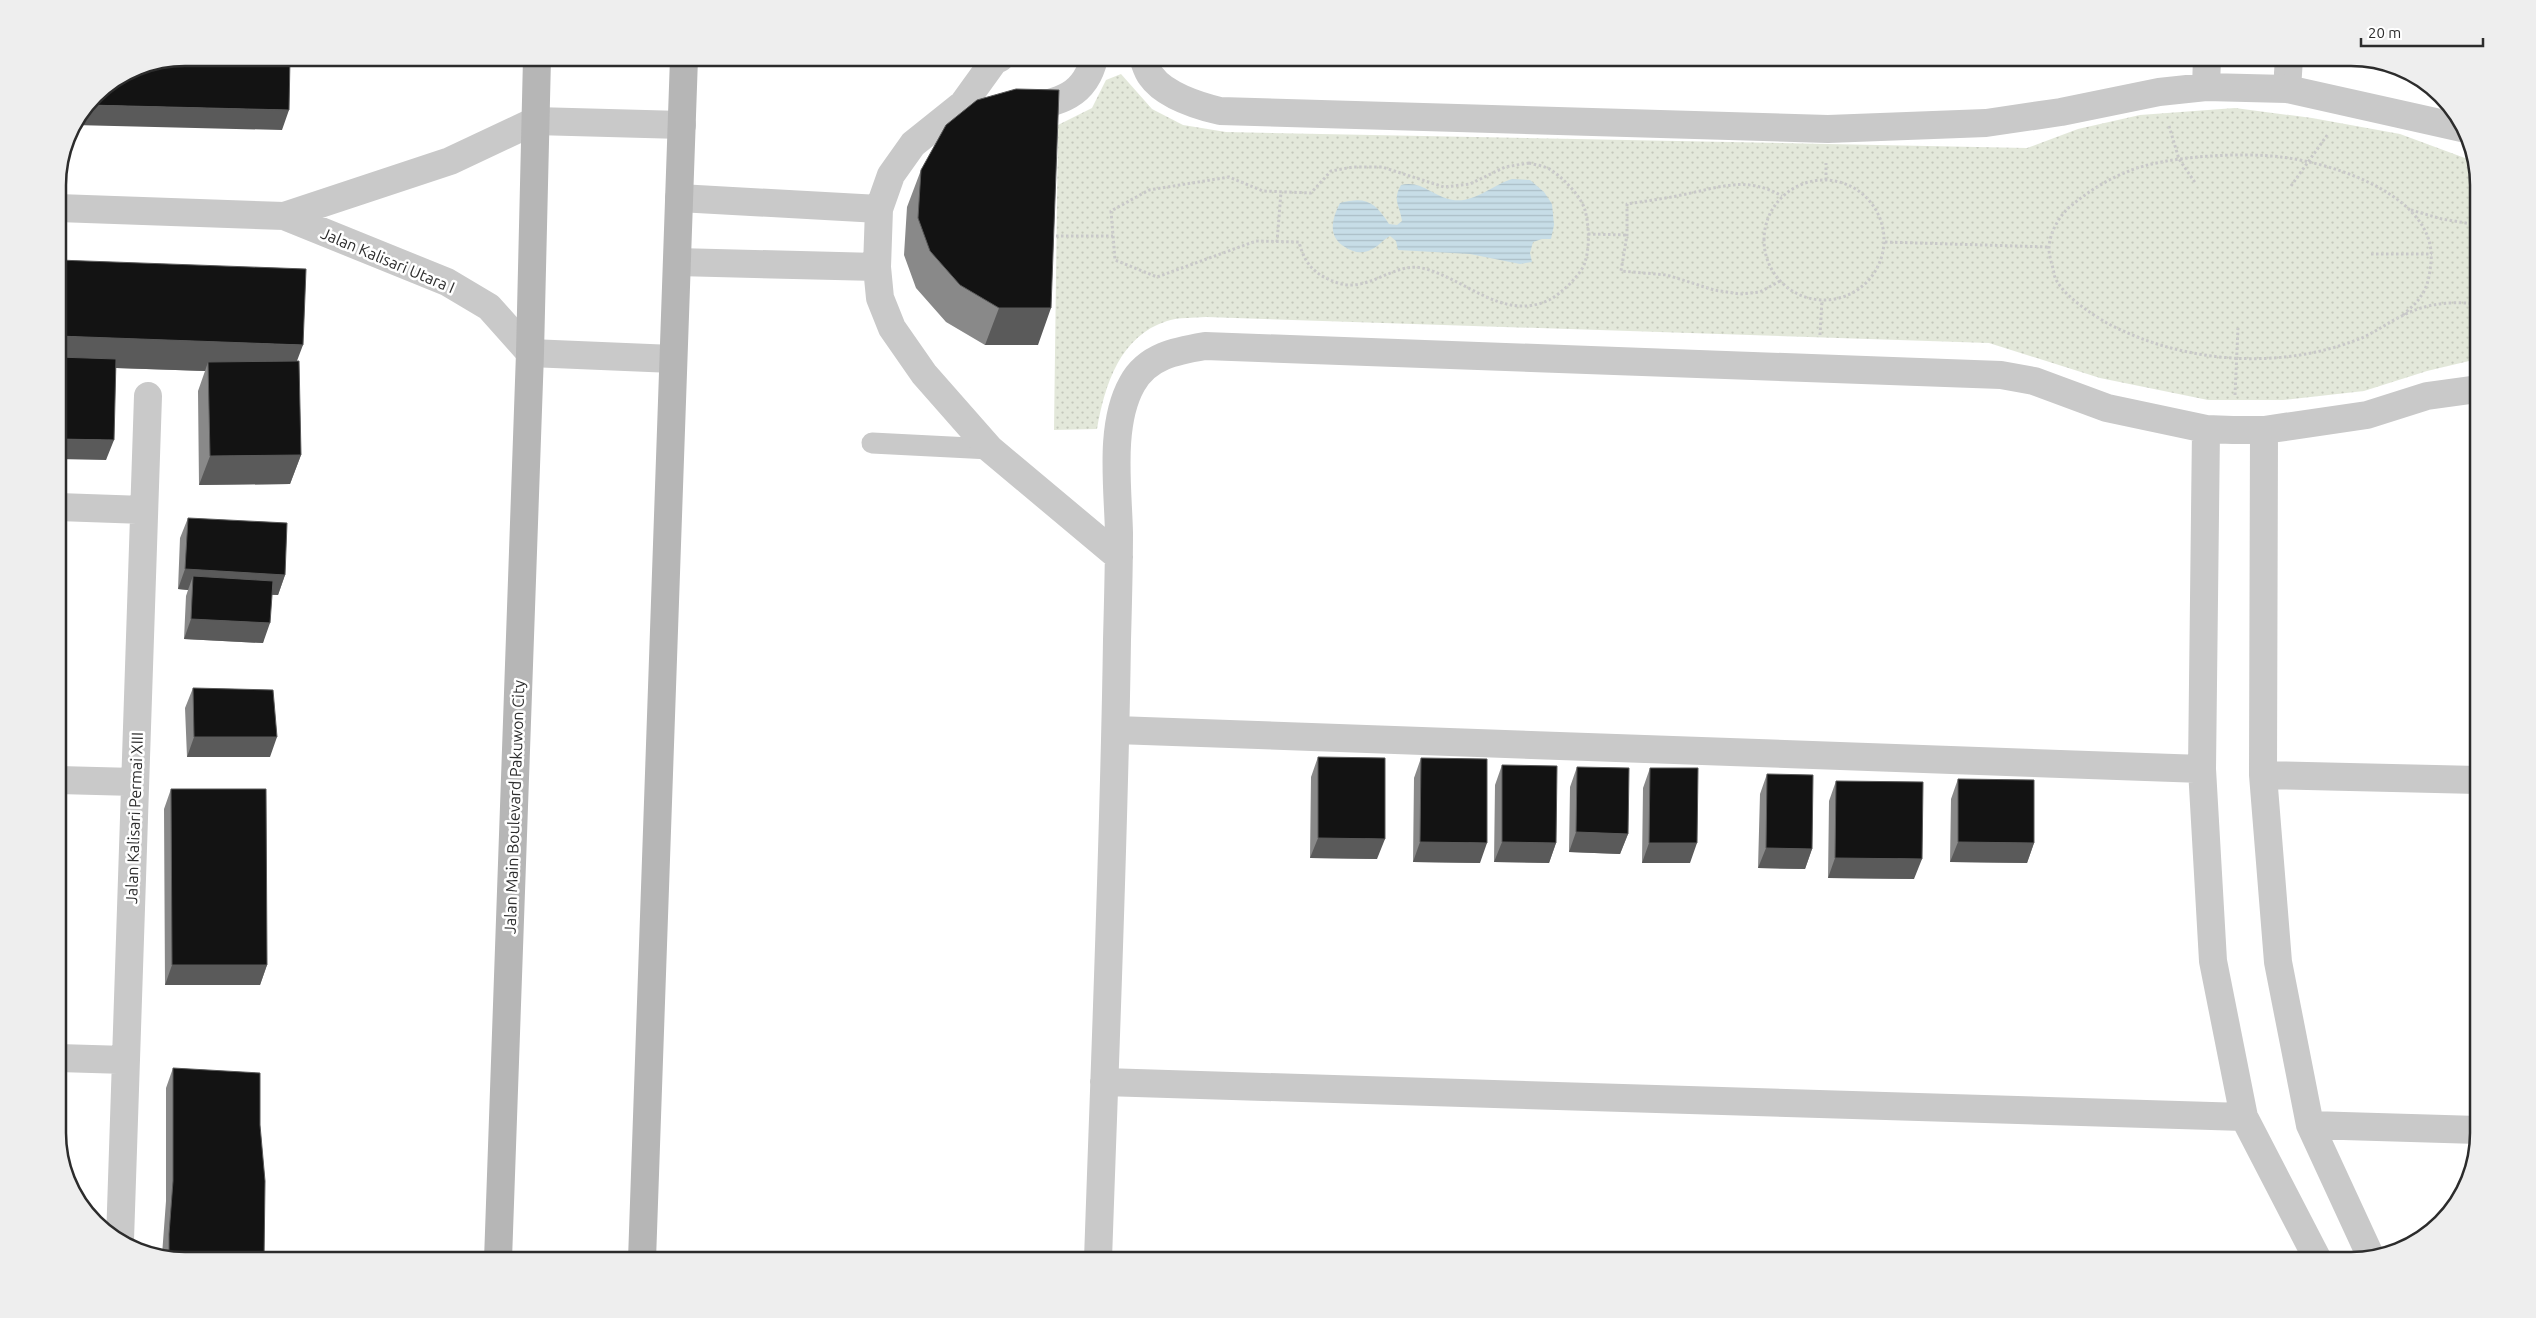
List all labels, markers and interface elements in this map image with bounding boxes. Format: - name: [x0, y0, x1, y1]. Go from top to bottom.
- scale bar: [2361, 15, 2484, 47]
- text: 20 m: [2368, 24, 2401, 41]
- street label: Jalan Kalisari Utara I: [318, 224, 458, 296]
- street label: Jalan Main Boulevard Pakuwon City: [501, 679, 527, 934]
- street label: Jalan Kalisari Permai XIII: [122, 732, 146, 904]

